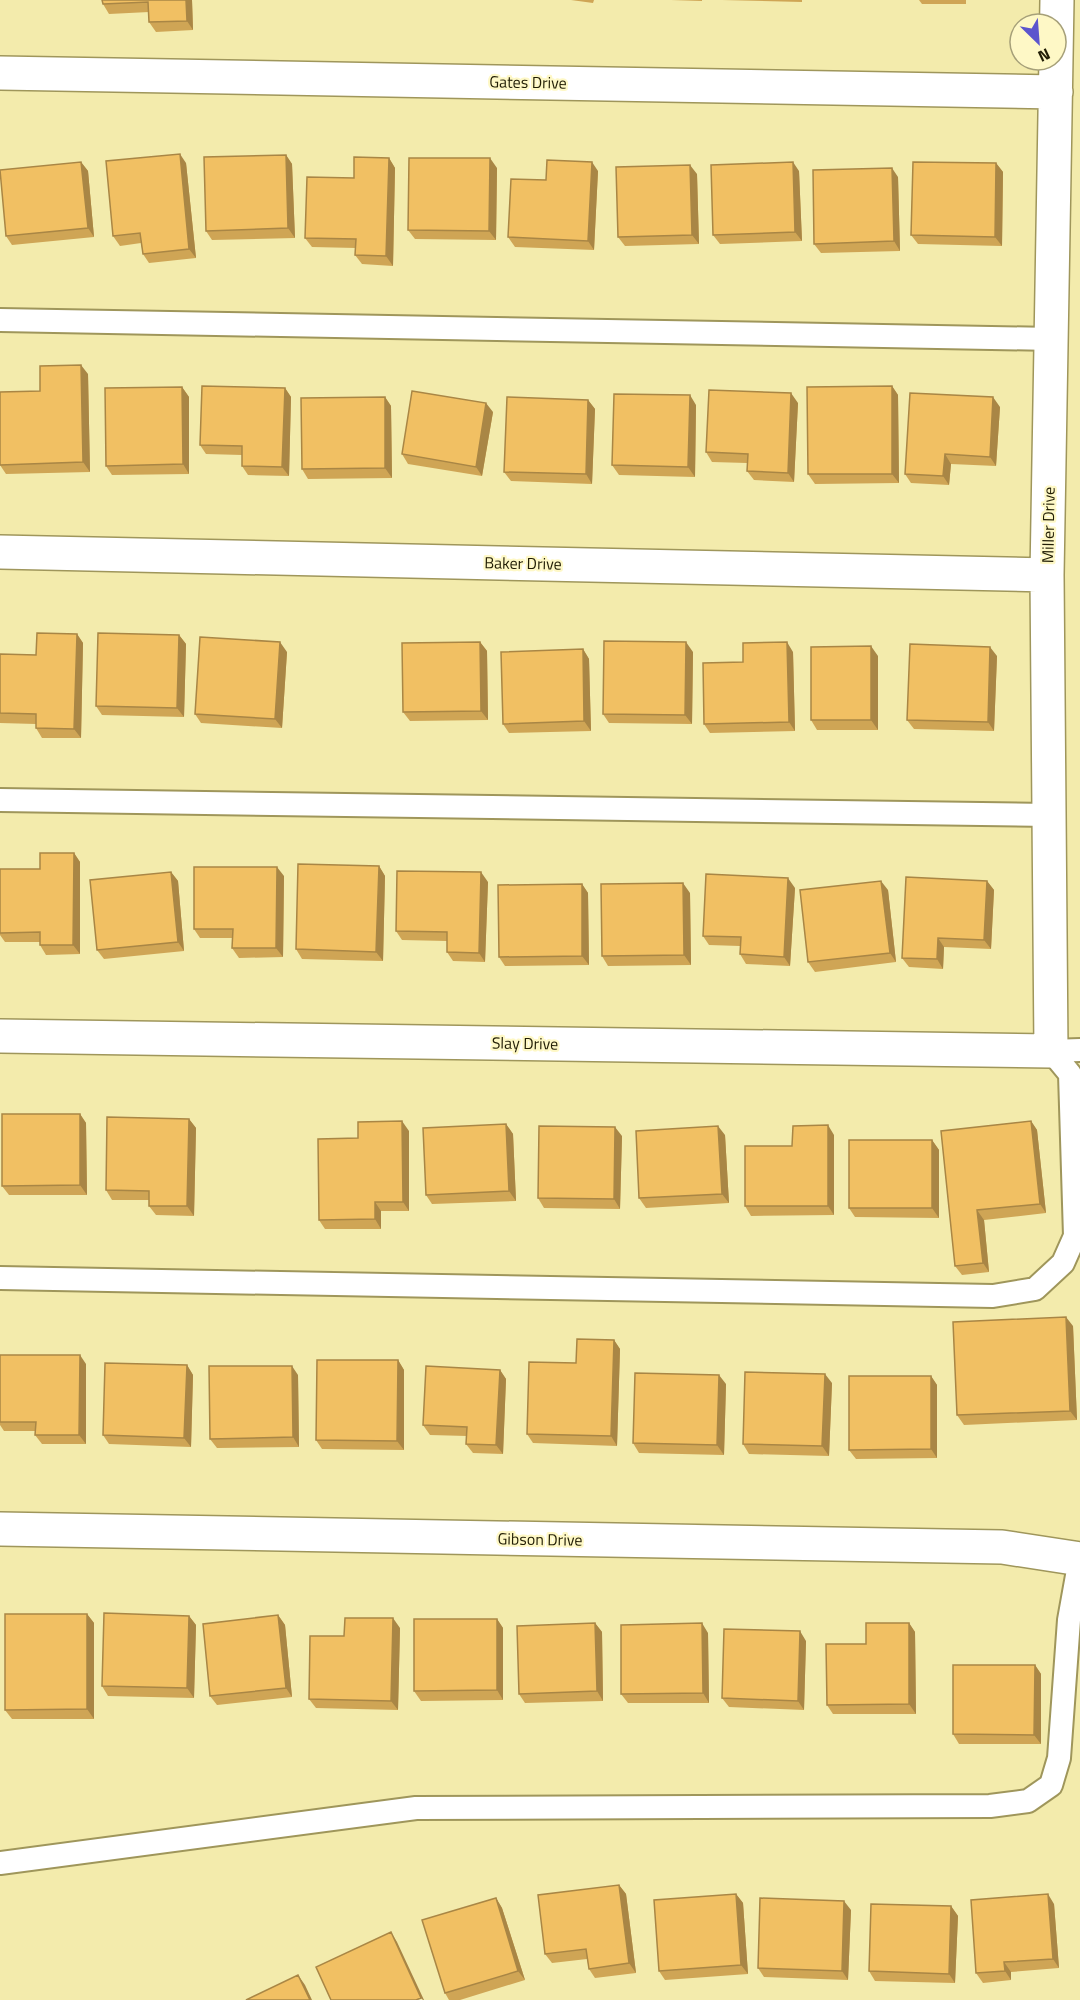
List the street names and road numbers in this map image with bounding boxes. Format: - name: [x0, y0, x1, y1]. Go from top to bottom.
- street label: Gates Drive: [489, 69, 567, 95]
- street label: Miller Drive: [1035, 487, 1061, 563]
- street label: Baker Drive: [484, 550, 562, 576]
- street label: Slay Drive: [492, 1030, 558, 1056]
- street label: Gibson Drive: [497, 1526, 583, 1552]

